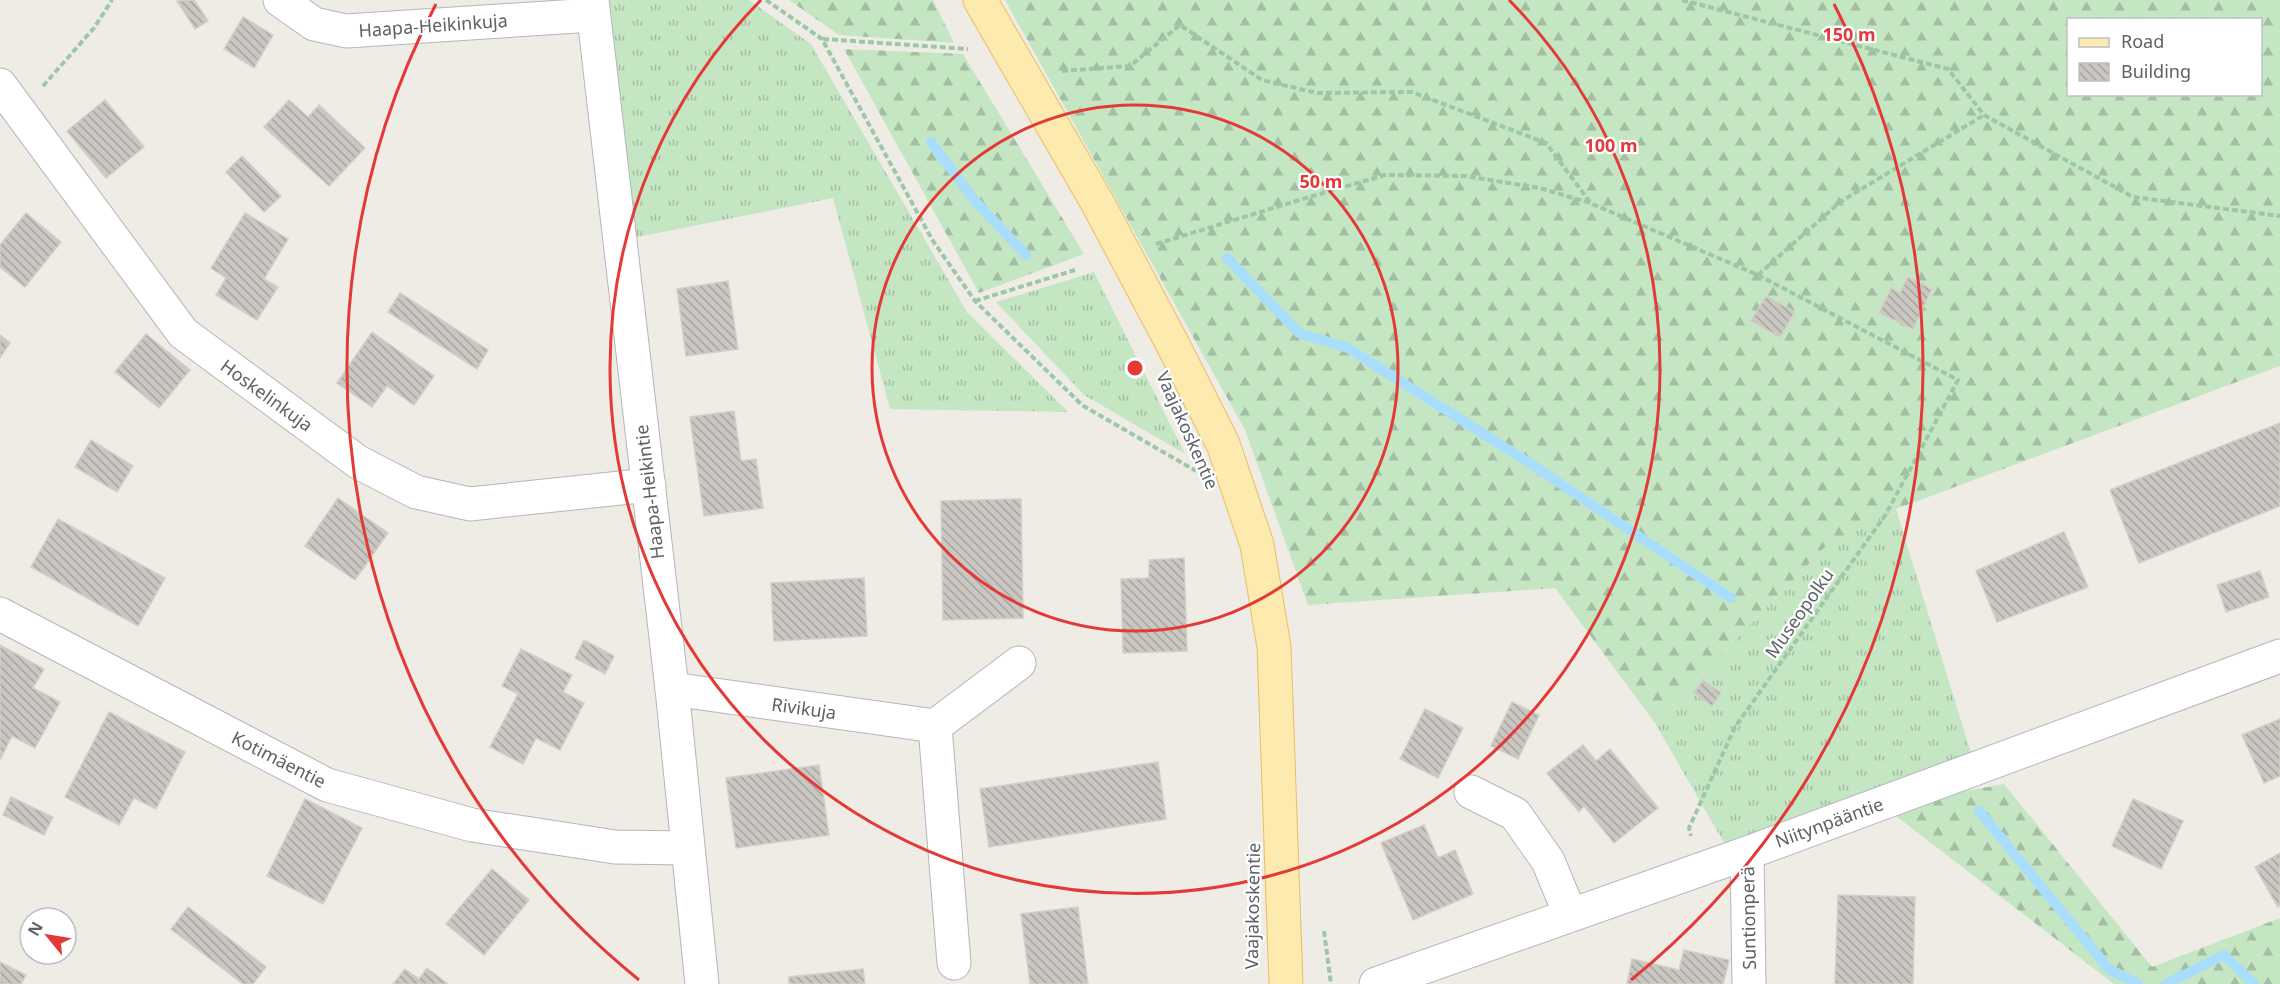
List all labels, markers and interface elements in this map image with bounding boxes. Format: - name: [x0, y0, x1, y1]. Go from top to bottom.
- street label: Haapa-Heikinkuja: [358, 8, 508, 42]
- legend: [2067, 18, 2262, 96]
- text: 150 m: [1822, 22, 1876, 46]
- text: Road: [2121, 29, 2164, 53]
- text: Building: [2121, 59, 2191, 83]
- text: 100 m: [1584, 133, 1638, 157]
- text: 50 m: [1300, 169, 1342, 193]
- street label: Hoskelinkuja: [216, 353, 318, 437]
- centre of rings: [1125, 358, 1145, 378]
- street label: Vaajakoskentie: [1151, 367, 1225, 493]
- street label: Haapa-Heikintie: [629, 423, 669, 561]
- street label: Museopolku: [1759, 563, 1839, 663]
- street label: Rivikuja: [770, 692, 838, 724]
- street label: Kotimäentie: [228, 725, 330, 793]
- street label: Niitynpääntie: [1772, 791, 1886, 853]
- street label: Vaajakoskentie: [1239, 842, 1265, 970]
- street label: Suntionperä: [1735, 866, 1761, 970]
- north arrow: [18, 906, 78, 966]
- text: N: [22, 917, 48, 940]

